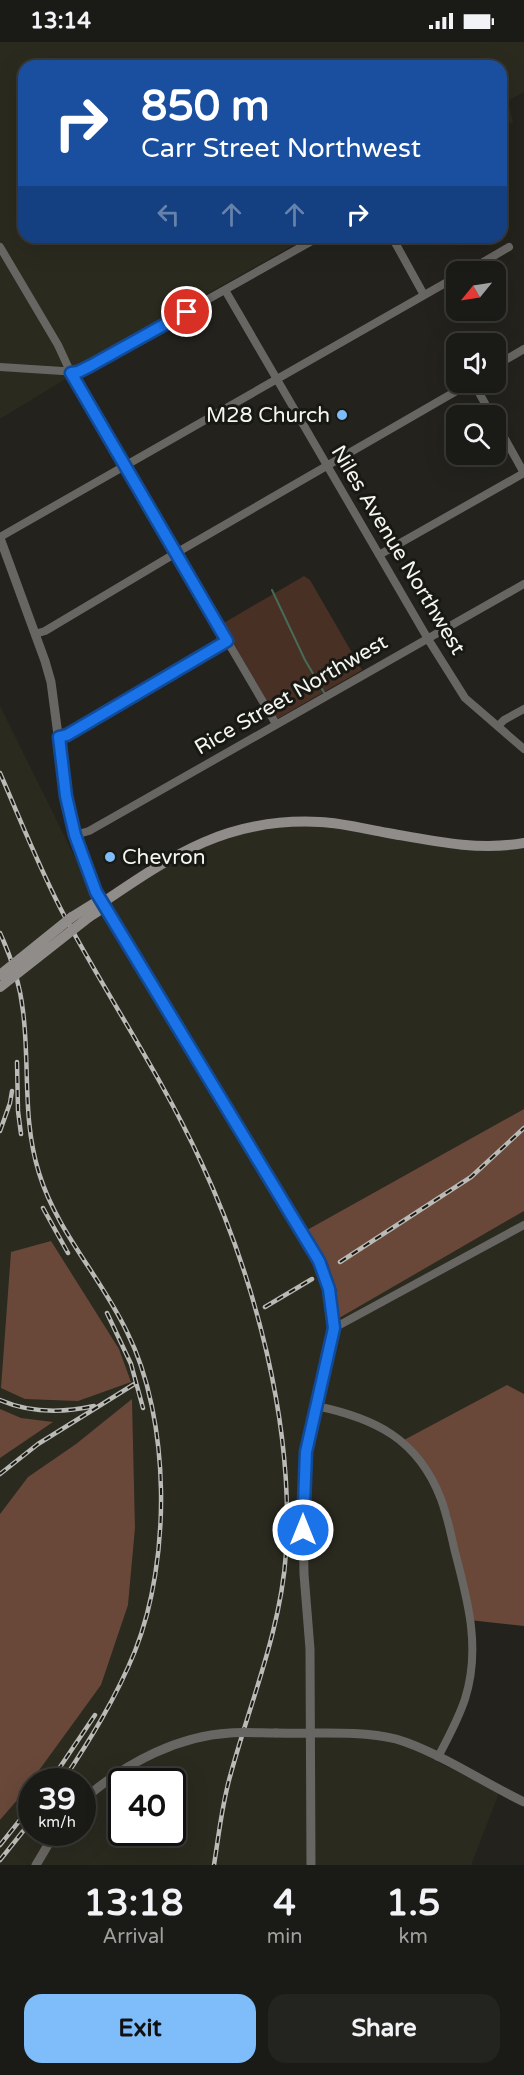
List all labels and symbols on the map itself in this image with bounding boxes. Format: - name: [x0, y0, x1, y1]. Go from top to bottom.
- north arrow: [446, 261, 506, 321]
- pin: [161, 286, 212, 337]
- place label: M28 Church: [206, 403, 330, 428]
- marker: M28 Church: [335, 408, 349, 422]
- street label: Niles Avenue Northwest: [326, 441, 470, 659]
- street label: Rice Street Northwest: [190, 630, 392, 760]
- place label: Chevron: [122, 845, 206, 870]
- marker: Chevron: [103, 850, 117, 864]
- position arrow: [271, 1498, 335, 1562]
- speed limit sign: 40: [108, 1768, 186, 1846]

